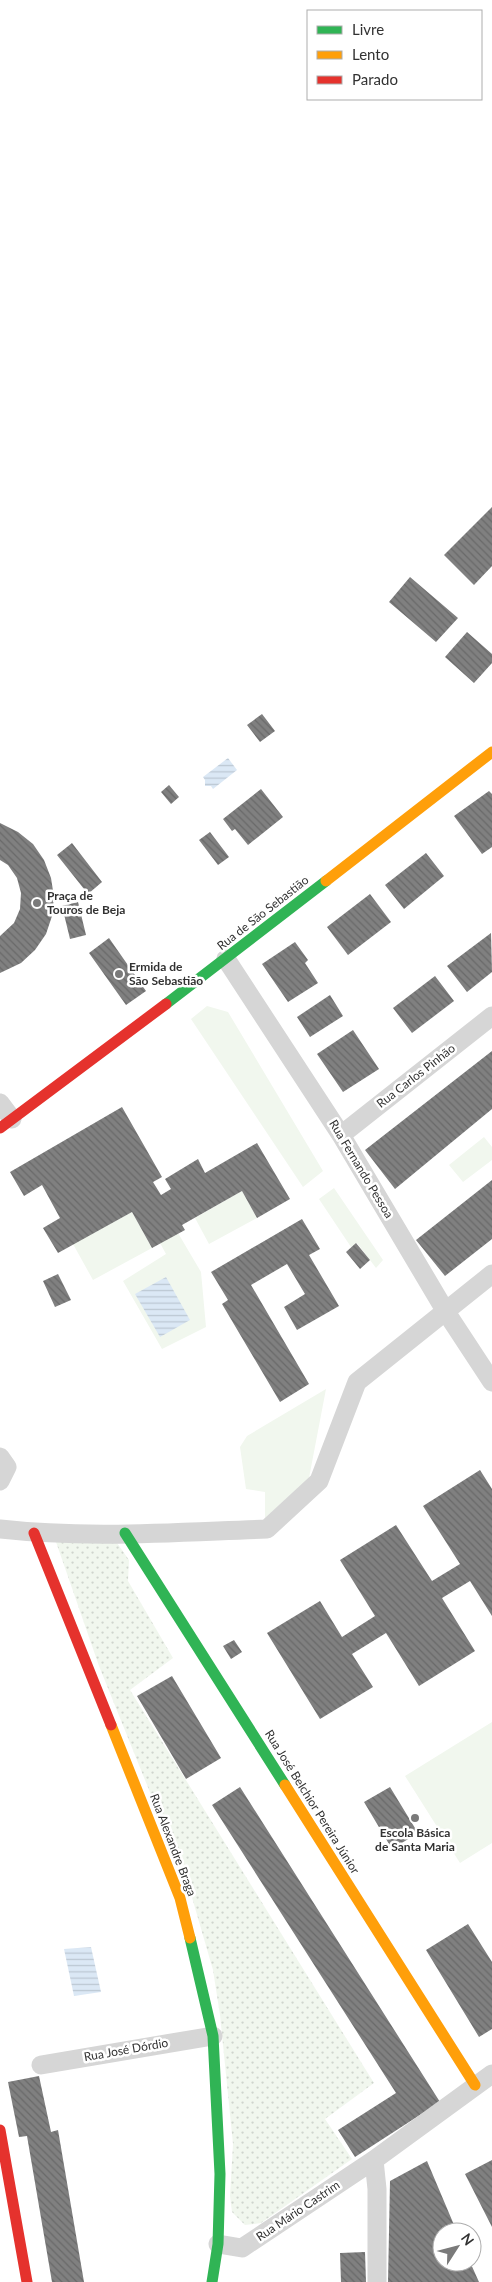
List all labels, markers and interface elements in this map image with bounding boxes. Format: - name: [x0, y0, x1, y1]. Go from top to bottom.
- legend: [307, 10, 482, 100]
- text: Livre: [352, 20, 384, 38]
- text: Lento: [352, 45, 389, 63]
- text: Parado: [352, 70, 398, 88]
- street label: Rua de São Sebastião: [214, 872, 312, 953]
- place label: Praça de Touros de Beja: [47, 888, 125, 917]
- marker: Praça de Touros de Beja: [31, 897, 43, 909]
- place label: Ermida de São Sebastião: [129, 959, 203, 988]
- marker: Ermida de São Sebastião: [113, 968, 125, 980]
- street label: Rua Carlos Pinhão: [373, 1040, 458, 1111]
- street label: Rua Fernando Pessoa: [326, 1117, 397, 1221]
- street label: Rua José Belchior Pereira Júnior: [262, 1727, 363, 1877]
- street label: Rua Alexandre Braga: [147, 1791, 200, 1898]
- marker: Escola Básica de Santa Maria: [409, 1812, 421, 1824]
- place label: Escola Básica de Santa Maria: [375, 1825, 455, 1854]
- street label: Rua José Dórdio: [83, 2035, 169, 2064]
- street label: Rua Mário Castrim: [253, 2177, 342, 2244]
- north arrow: [432, 2222, 482, 2272]
- text: N: [458, 2230, 478, 2248]

